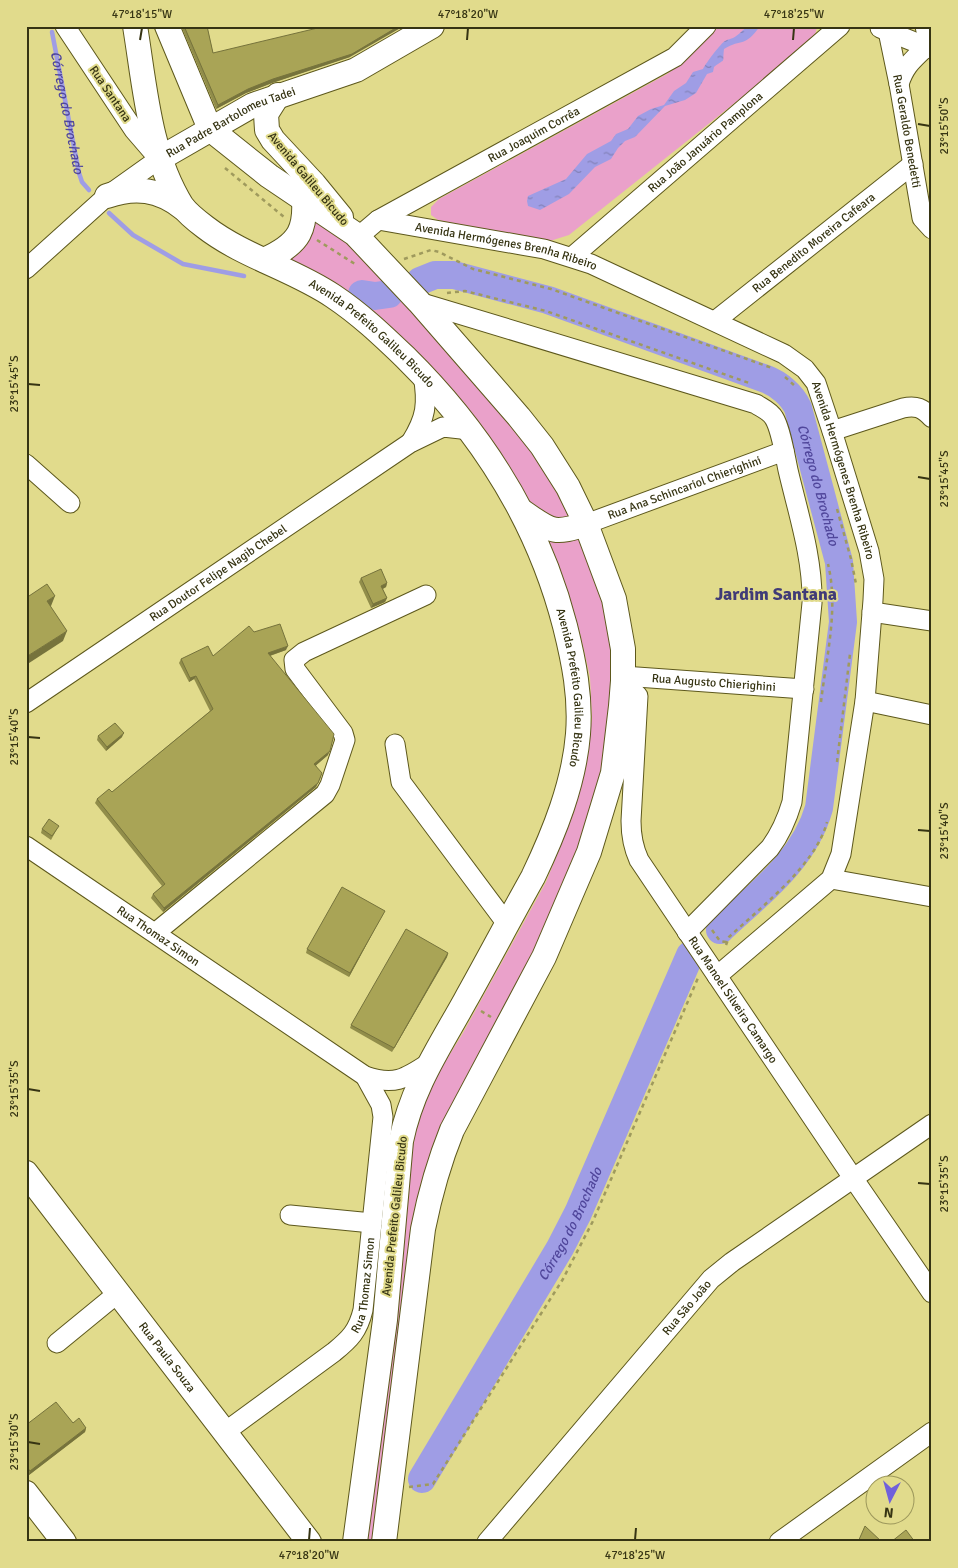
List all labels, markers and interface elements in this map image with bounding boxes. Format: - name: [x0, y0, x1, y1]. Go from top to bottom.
- text: 47°18'15"W: [112, 7, 172, 22]
- text: 47°18'20"W: [438, 7, 498, 22]
- text: 47°18'25"W: [764, 7, 824, 22]
- water label: Córrego do Brochado: [47, 50, 88, 176]
- street label: Rua Santana: [86, 63, 134, 125]
- street label: Rua Geraldo Benedetti: [890, 73, 924, 189]
- street label: Rua Padre Bartolomeu Tadei: [163, 84, 297, 161]
- street label: Rua João Januário Pamplona: [645, 88, 766, 196]
- text: 23°15'50"S: [937, 97, 952, 155]
- street label: Rua Joaquim Corrêa: [485, 103, 582, 166]
- street label: Avenida Galileu Bicudo: [264, 129, 352, 229]
- street label: Rua Benedito Moreira Cafeara: [749, 189, 878, 296]
- street label: Avenida Hermógenes Brenha Ribeiro: [414, 219, 600, 273]
- street label: Avenida Prefeito Galileu Bicudo: [306, 276, 438, 391]
- text: 23°15'45"S: [7, 355, 22, 413]
- street label: Avenida Hermógenes Brenha Ribeiro: [808, 379, 878, 561]
- water label: Córrego do Brochado: [794, 422, 843, 548]
- text: 23°15'45"S: [937, 450, 952, 508]
- street label: Rua Ana Schincariol Chierighini: [606, 453, 763, 523]
- street label: Rua Doutor Felipe Nagib Chebel: [147, 521, 290, 625]
- district label: Jardim Santana: [715, 583, 837, 605]
- street label: Avenida Prefeito Galileu Bicudo: [553, 606, 586, 769]
- street label: Rua Augusto Chierighini: [651, 671, 776, 694]
- text: 23°15'40"S: [7, 708, 22, 766]
- text: 23°15'40"S: [937, 802, 952, 860]
- street label: Rua Thomaz Simon: [114, 902, 203, 969]
- street label: Rua Manoel Silveira Camargo: [685, 933, 781, 1066]
- text: 23°15'35"S: [7, 1060, 22, 1118]
- street label: Avenida Prefeito Galileu Bicudo: [379, 1135, 411, 1297]
- text: 23°15'35"S: [937, 1155, 952, 1213]
- water label: Córrego do Brochado: [534, 1164, 606, 1284]
- street label: Rua Thomaz Simon: [348, 1237, 378, 1336]
- street label: Rua São João: [659, 1277, 714, 1338]
- street label: Rua Paula Souza: [135, 1319, 199, 1395]
- text: 23°15'30"S: [7, 1413, 22, 1471]
- north arrow: [866, 1476, 916, 1526]
- text: N: [883, 1503, 894, 1521]
- text: 47°18'20"W: [279, 1548, 339, 1563]
- text: 47°18'25"W: [605, 1548, 665, 1563]

